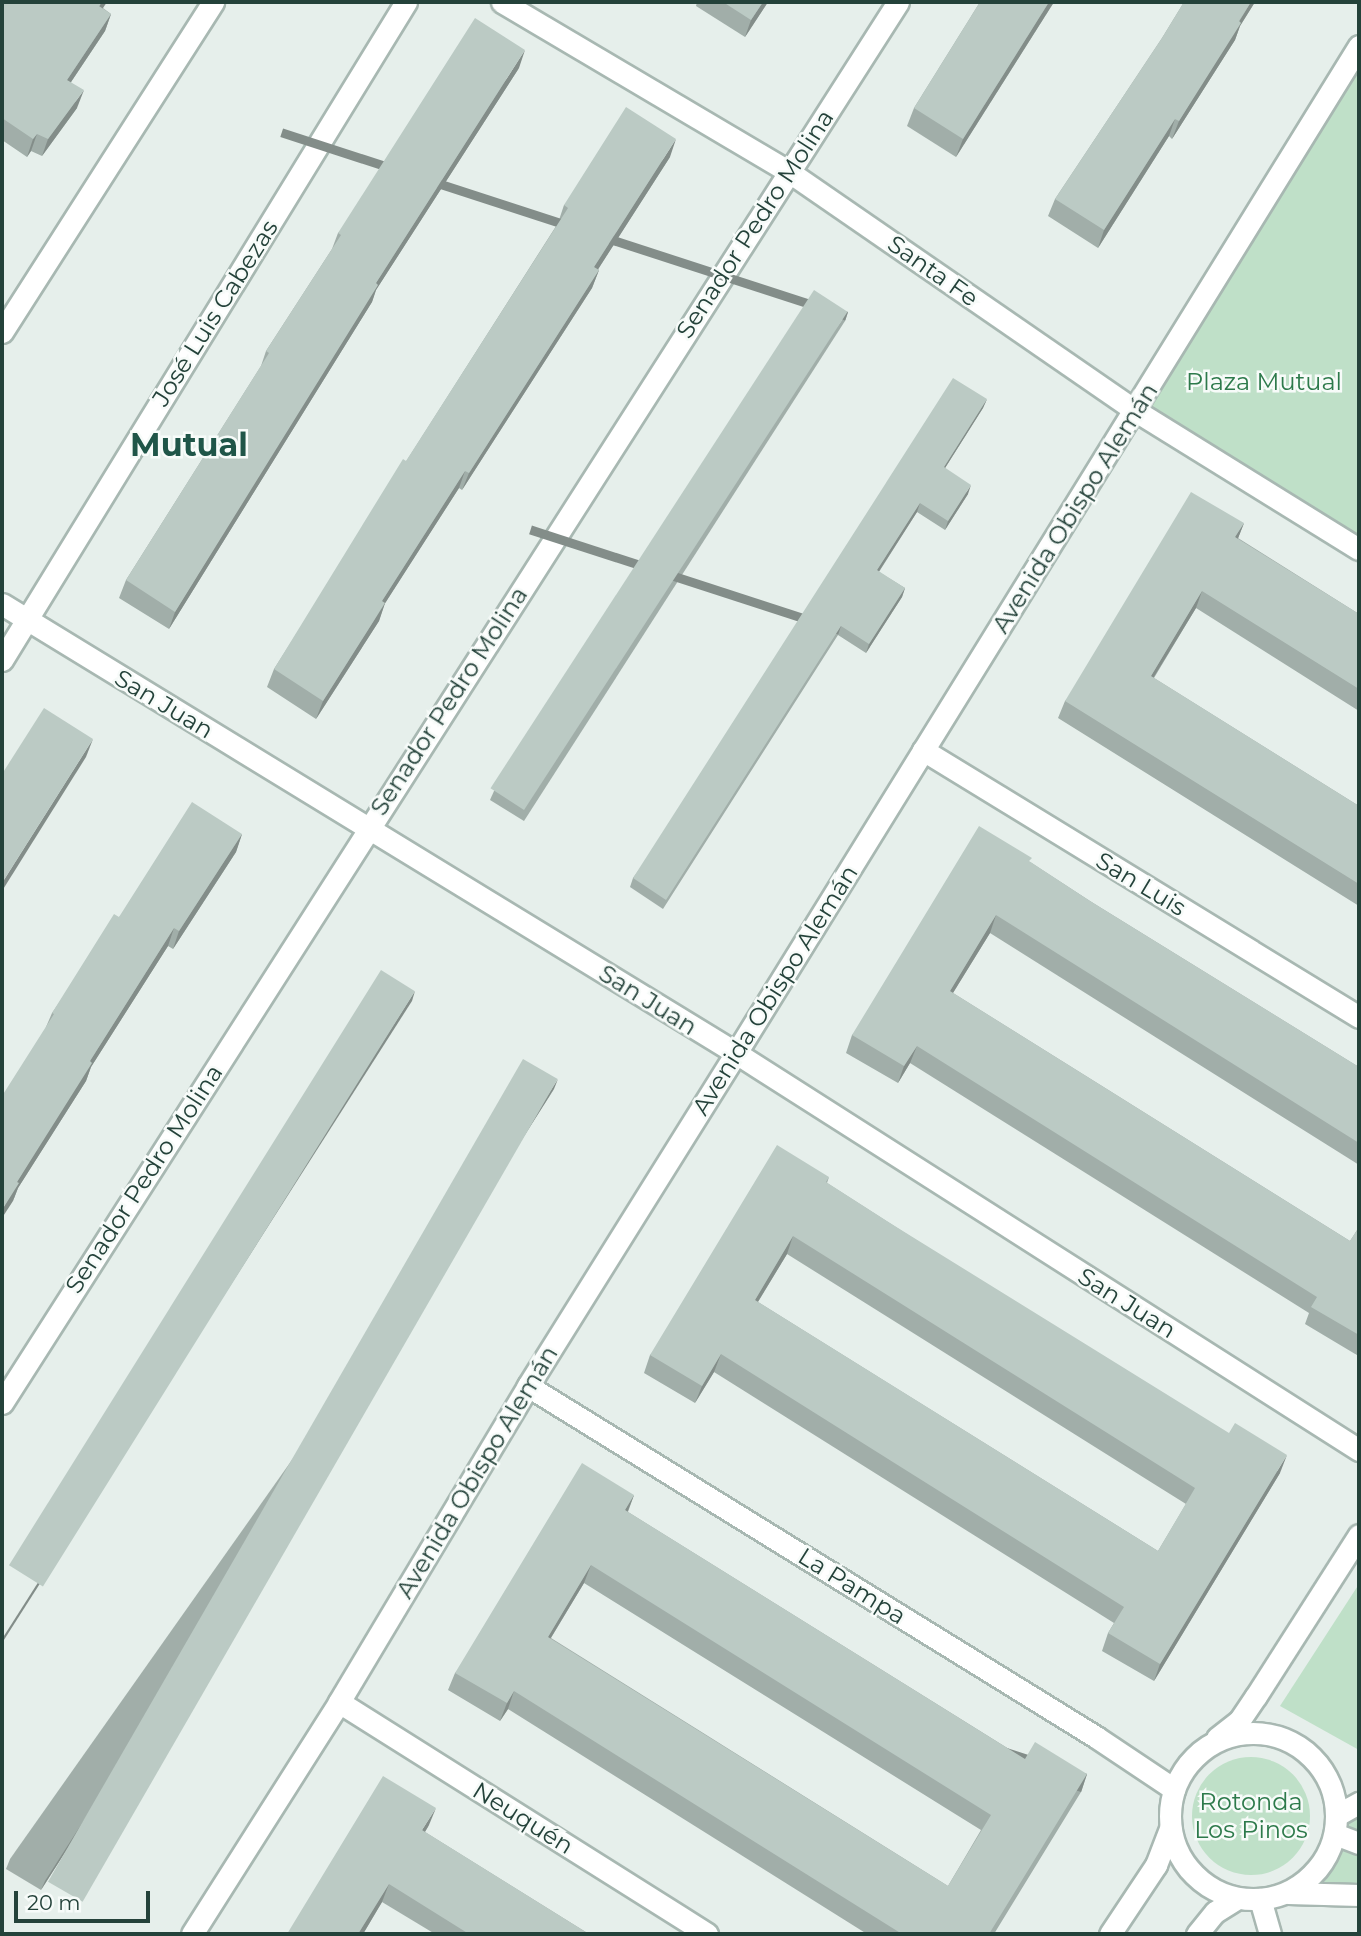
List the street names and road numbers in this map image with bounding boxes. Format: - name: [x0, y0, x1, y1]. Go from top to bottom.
- street label: Senador Pedro Molina: [670, 104, 840, 344]
- street label: José Luis Cabezas: [146, 215, 284, 411]
- street label: Santa Fe: [882, 229, 984, 313]
- street label: Avenida Obispo Alemán: [986, 378, 1164, 638]
- street label: Senador Pedro Molina: [364, 581, 534, 821]
- street label: San Juan: [109, 663, 219, 745]
- street label: San Luis: [1091, 846, 1191, 922]
- street label: Avenida Obispo Alemán: [686, 860, 864, 1120]
- street label: San Juan: [594, 959, 702, 1041]
- street label: Senador Pedro Molina: [59, 1059, 229, 1299]
- street label: San Juan: [1073, 1262, 1181, 1344]
- street label: Avenida Obispo Alemán: [390, 1341, 564, 1603]
- street label: La Pampa: [793, 1542, 911, 1630]
- street label: Neuquén: [467, 1776, 579, 1860]

